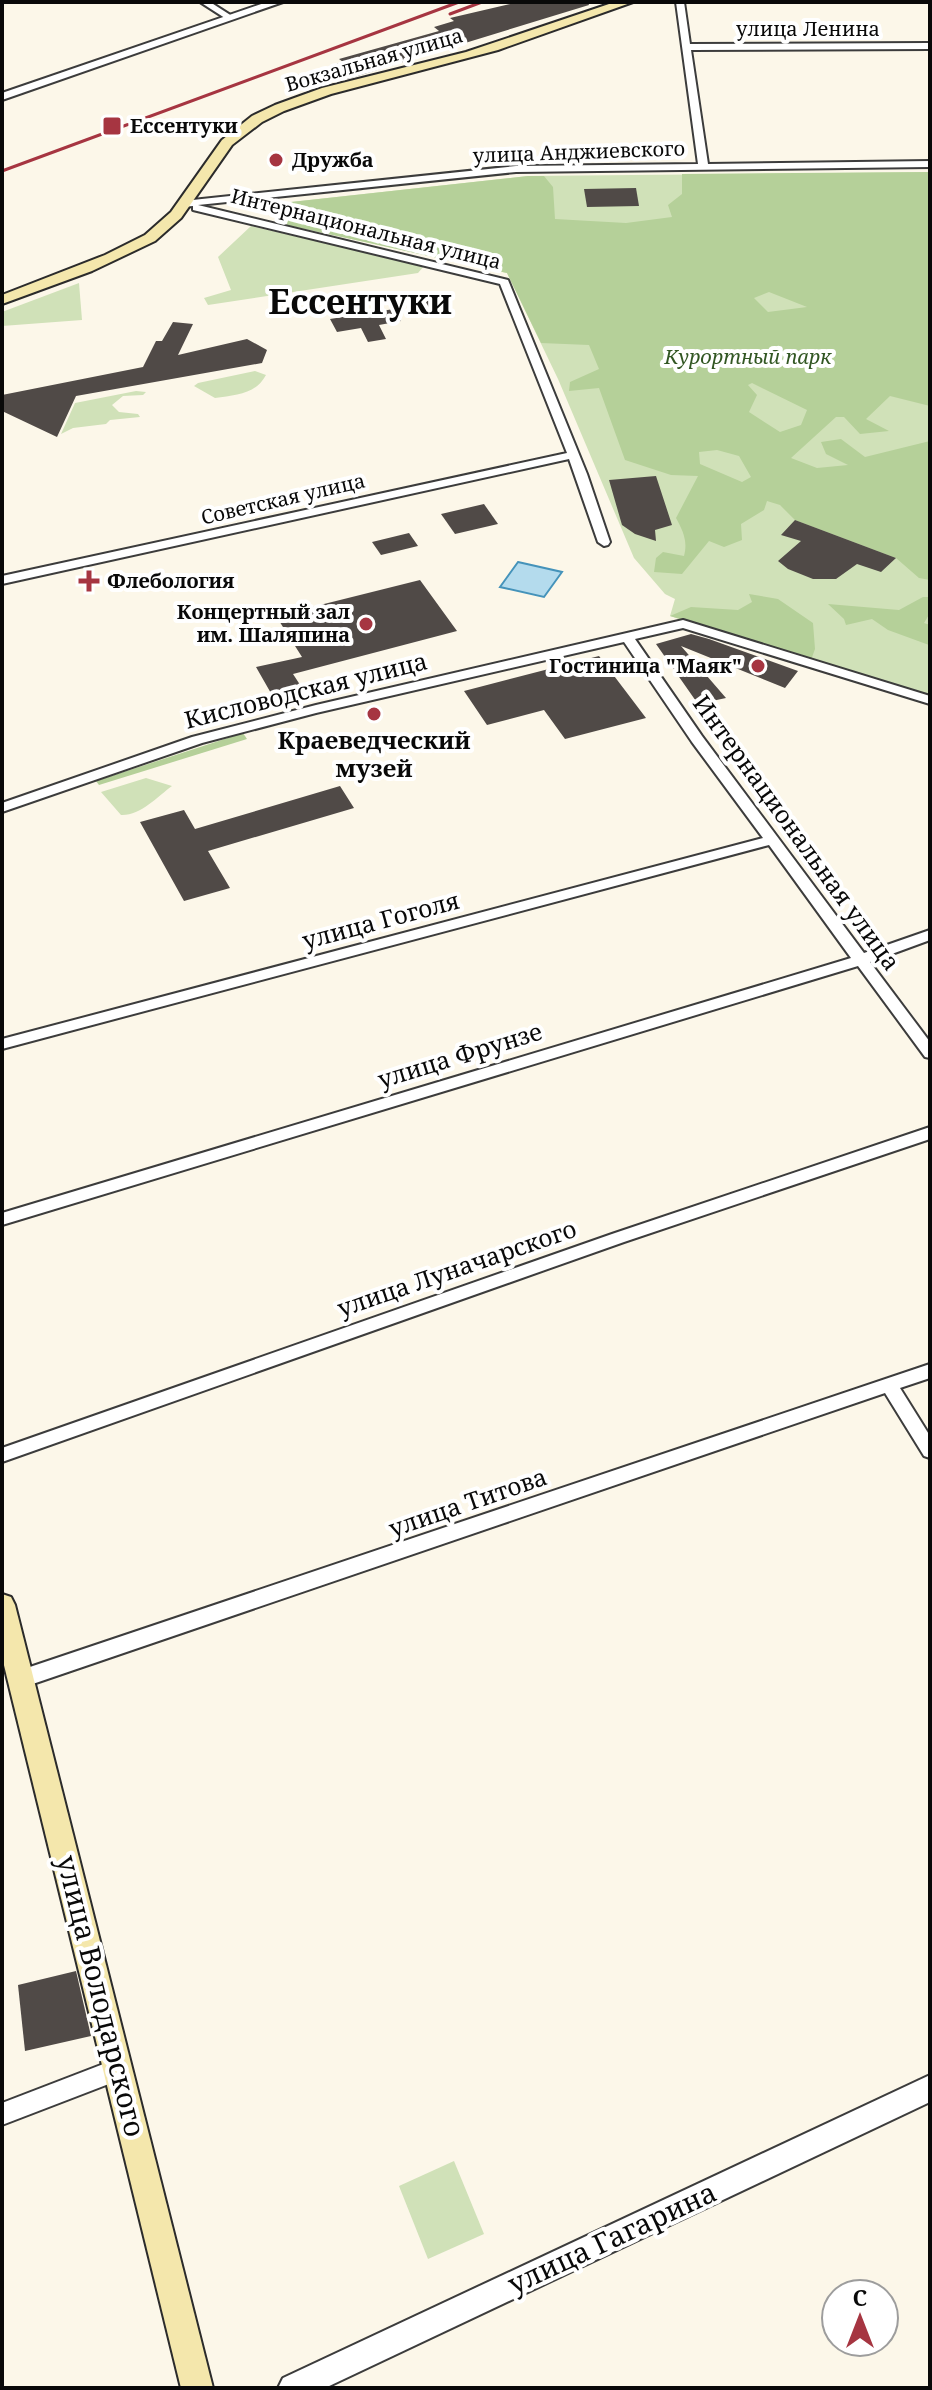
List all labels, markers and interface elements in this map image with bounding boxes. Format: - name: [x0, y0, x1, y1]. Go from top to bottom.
- street label: улица Ленина: [736, 15, 880, 42]
- street label: Вокзальная улица: [282, 21, 466, 98]
- place label: Ессентуки: [130, 112, 238, 139]
- marker: Ессентуки: [101, 115, 123, 137]
- street label: улица Анджиевского: [472, 134, 686, 169]
- place label: Дружба: [292, 146, 374, 173]
- marker: Дружба: [267, 151, 285, 169]
- street label: Интернациональная улица: [228, 182, 504, 275]
- district label: Ессентуки: [268, 278, 452, 324]
- park label: Курортный парк: [663, 343, 832, 370]
- street label: Советская улица: [198, 467, 368, 531]
- place label: Флебология: [107, 567, 234, 594]
- marker: Флебология: [78, 570, 100, 592]
- place label: Концертный зал им. Шаляпина: [177, 598, 350, 648]
- marker: Концертный зал им. Шаляпина: [357, 615, 375, 633]
- street label: Кисловодская улица: [181, 643, 431, 736]
- place label: Гостиница "Маяк": [549, 652, 742, 679]
- marker: Гостиница "Маяк": [749, 657, 767, 675]
- street label: Интернациональная улица: [686, 688, 908, 977]
- marker: Краеведческий музей: [365, 705, 383, 723]
- place label: Краеведческий музей: [277, 723, 471, 784]
- street label: улица Гоголя: [298, 883, 463, 956]
- street label: улица Фрунзе: [373, 1014, 546, 1095]
- street label: улица Луначарского: [333, 1211, 580, 1324]
- street label: улица Титова: [384, 1459, 551, 1544]
- street label: улица Володарского: [49, 1851, 155, 2140]
- street label: улица Гагарина: [501, 2172, 722, 2302]
- north arrow: [820, 2278, 900, 2358]
- text: С: [853, 2282, 867, 2312]

